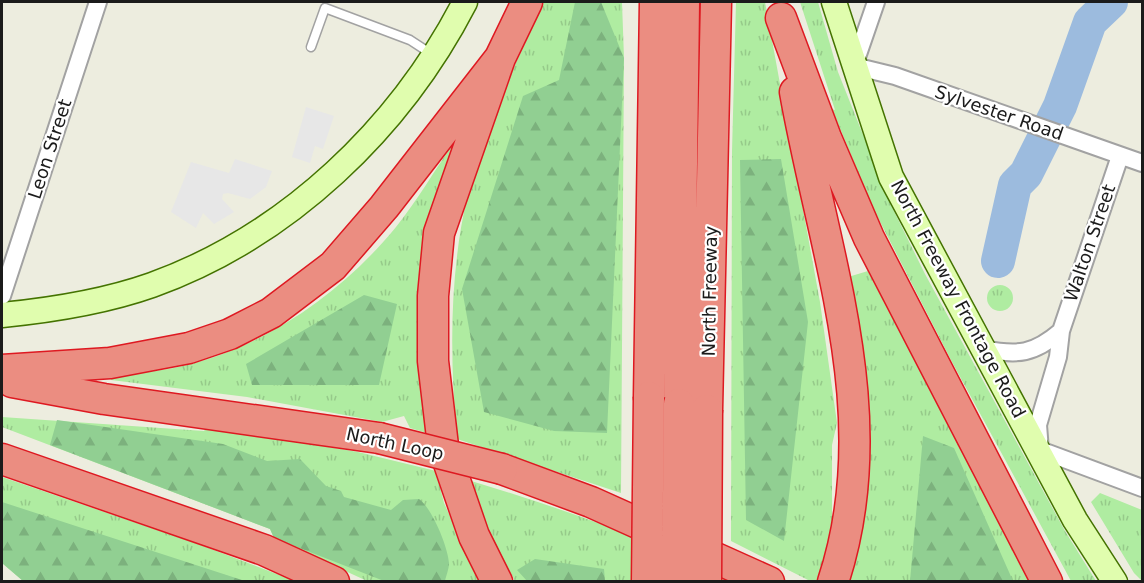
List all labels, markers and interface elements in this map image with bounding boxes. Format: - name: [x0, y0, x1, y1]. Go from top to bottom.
- street label: Sylvester Road: [932, 81, 1066, 144]
- street label: Leon Street: [24, 96, 76, 201]
- street label: North Freeway Frontage Road: [887, 176, 1030, 421]
- street label: Walton Street: [1060, 181, 1119, 304]
- street label: North Freeway: [698, 225, 721, 357]
- street label: North Loop: [344, 423, 446, 464]

